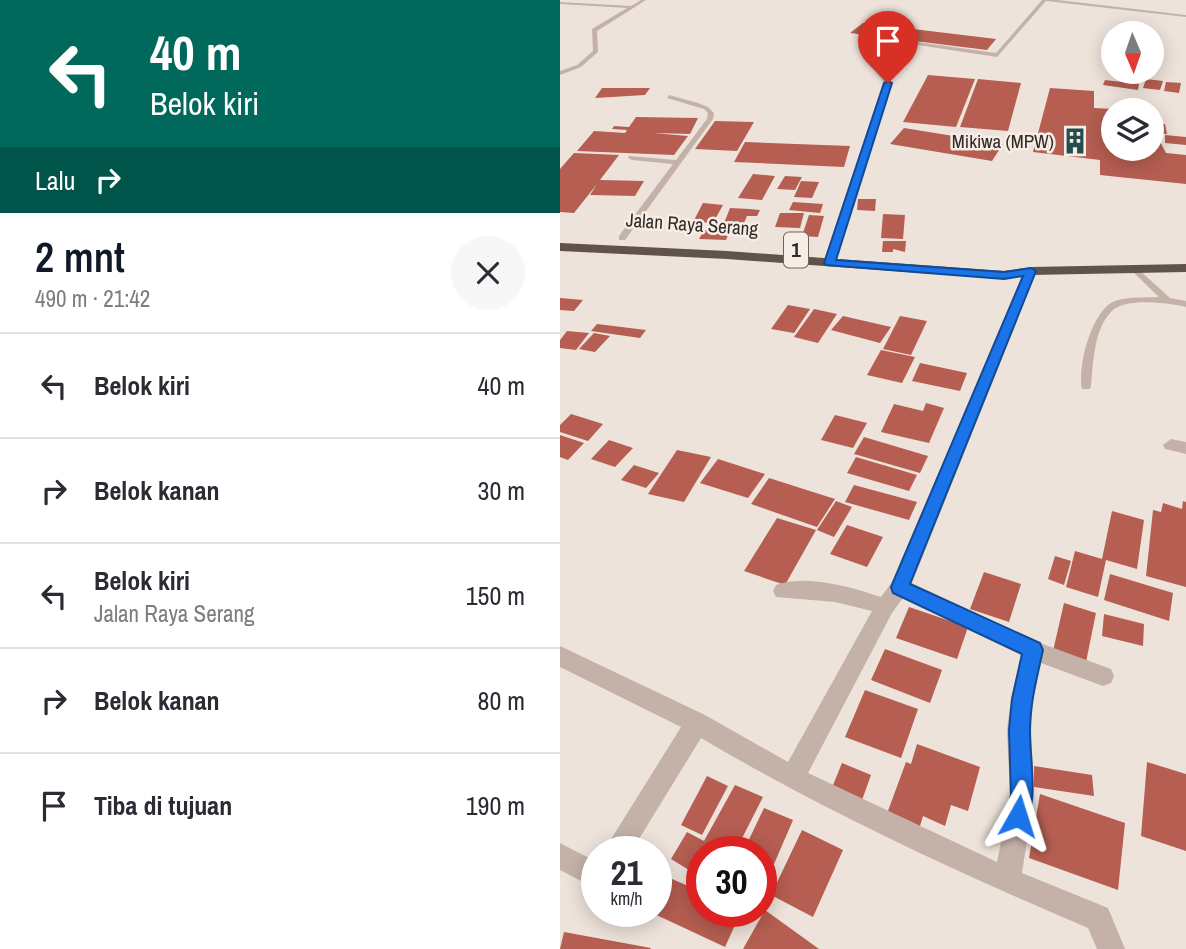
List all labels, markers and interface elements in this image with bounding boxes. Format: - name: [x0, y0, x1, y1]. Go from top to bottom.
- pin: [858, 11, 918, 83]
- text: 40 m: [150, 19, 242, 85]
- north arrow: [1101, 21, 1164, 84]
- map controls: [1101, 21, 1164, 161]
- icon: arrive: [869, 22, 907, 60]
- icon: left: [35, 28, 126, 119]
- text: Belok kiri: [150, 82, 259, 125]
- button: layers: [1101, 98, 1164, 161]
- building icon: Mikiwa (MPW): [1060, 126, 1090, 156]
- place label: Mikiwa (MPW): [952, 128, 1054, 154]
- icon: right: [89, 161, 127, 199]
- text: Lalu: [35, 163, 75, 198]
- street label: Jalan Raya Serang: [625, 206, 759, 242]
- text: 2 mnt: [35, 229, 125, 285]
- road number: 1: [784, 232, 808, 268]
- button: close: [451, 236, 525, 310]
- text: 490 m · 21:42: [35, 283, 150, 314]
- icon: left: [35, 367, 73, 405]
- text: Belok kiri: [94, 368, 190, 403]
- text: 40 m: [478, 368, 525, 403]
- icon: right: [35, 472, 73, 510]
- text: Belok kanan: [94, 473, 220, 508]
- text: 30 m: [478, 473, 525, 508]
- text: Belok kiri: [94, 563, 190, 598]
- icon: left: [35, 577, 73, 615]
- text: 150 m: [466, 578, 525, 613]
- text: Jalan Raya Serang: [94, 598, 254, 629]
- icon: right: [35, 682, 73, 720]
- text: Belok kanan: [94, 683, 220, 718]
- text: 80 m: [478, 683, 525, 718]
- position arrow: [981, 779, 1055, 853]
- icon: arrive: [35, 787, 73, 825]
- text: Tiba di tujuan: [94, 788, 232, 823]
- text: 190 m: [466, 788, 525, 823]
- speed limit sign: 30: [686, 836, 777, 927]
- text: 21: [611, 849, 642, 896]
- text: km/h: [611, 886, 643, 911]

